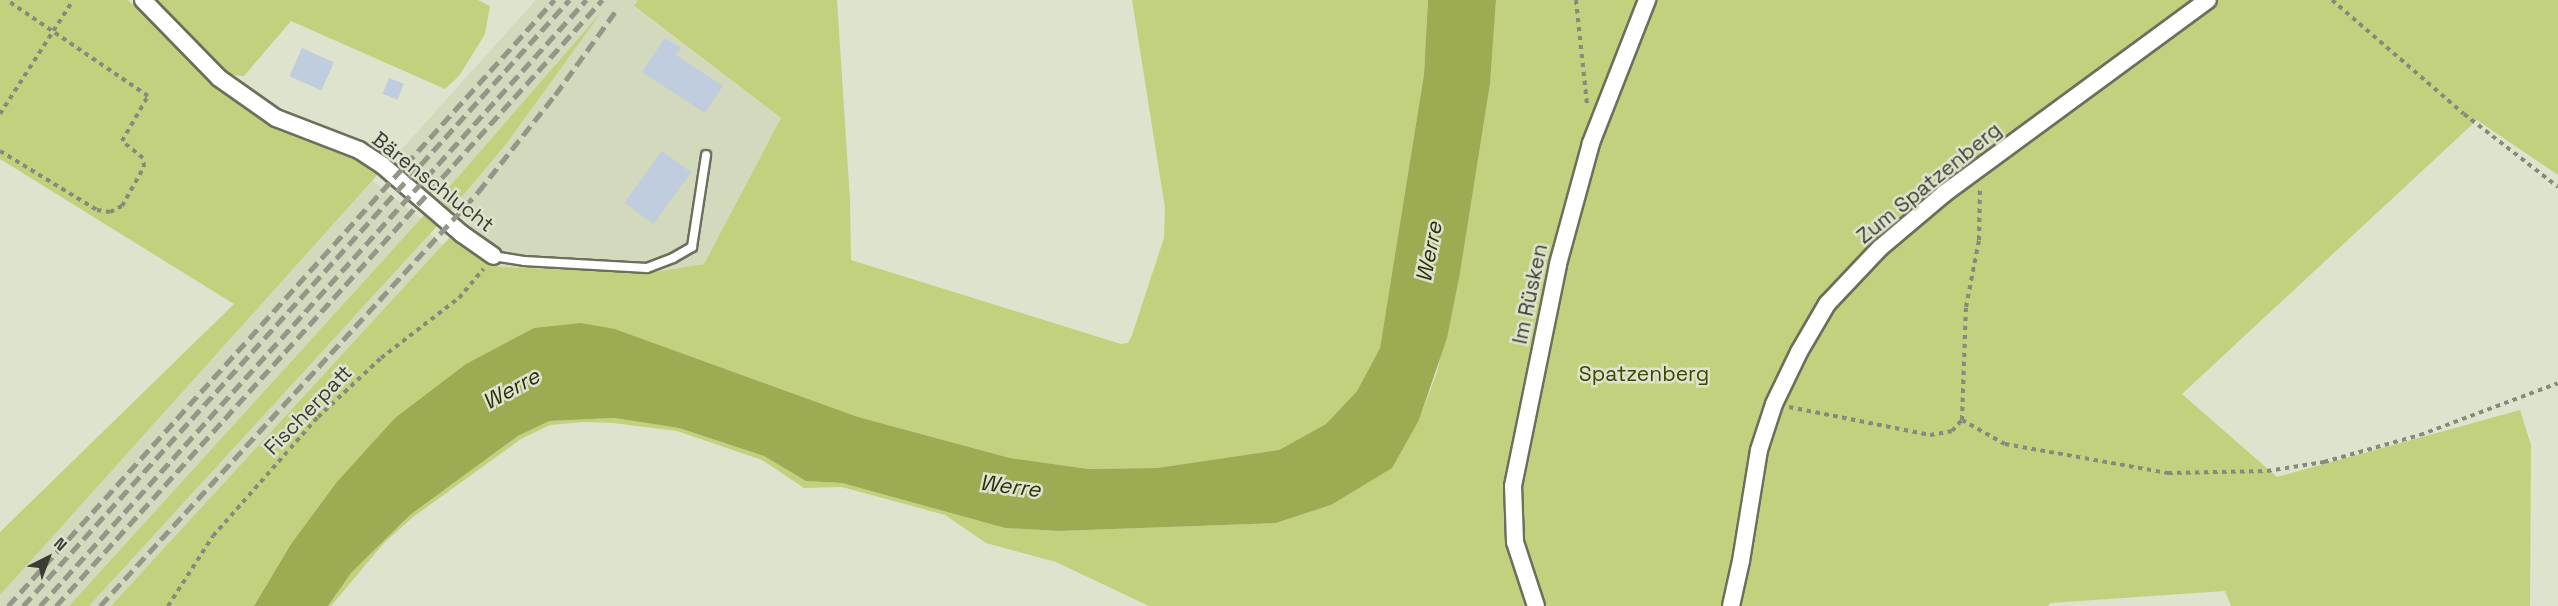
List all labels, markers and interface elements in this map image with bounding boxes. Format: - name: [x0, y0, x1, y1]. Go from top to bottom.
- street label: Zum Spatzenberg: [1852, 117, 2006, 249]
- street label: Bärenschlucht: [367, 126, 499, 238]
- water label: Werre: [1410, 219, 1448, 285]
- street label: Im Rüsken: [1507, 242, 1553, 346]
- street label: Fischerpatt: [259, 360, 357, 460]
- park label: Spatzenberg: [1579, 361, 1709, 387]
- water label: Werre: [478, 363, 544, 415]
- water label: Werre: [978, 469, 1042, 503]
- north arrow: [18, 528, 78, 588]
- text: N: [49, 533, 71, 556]

